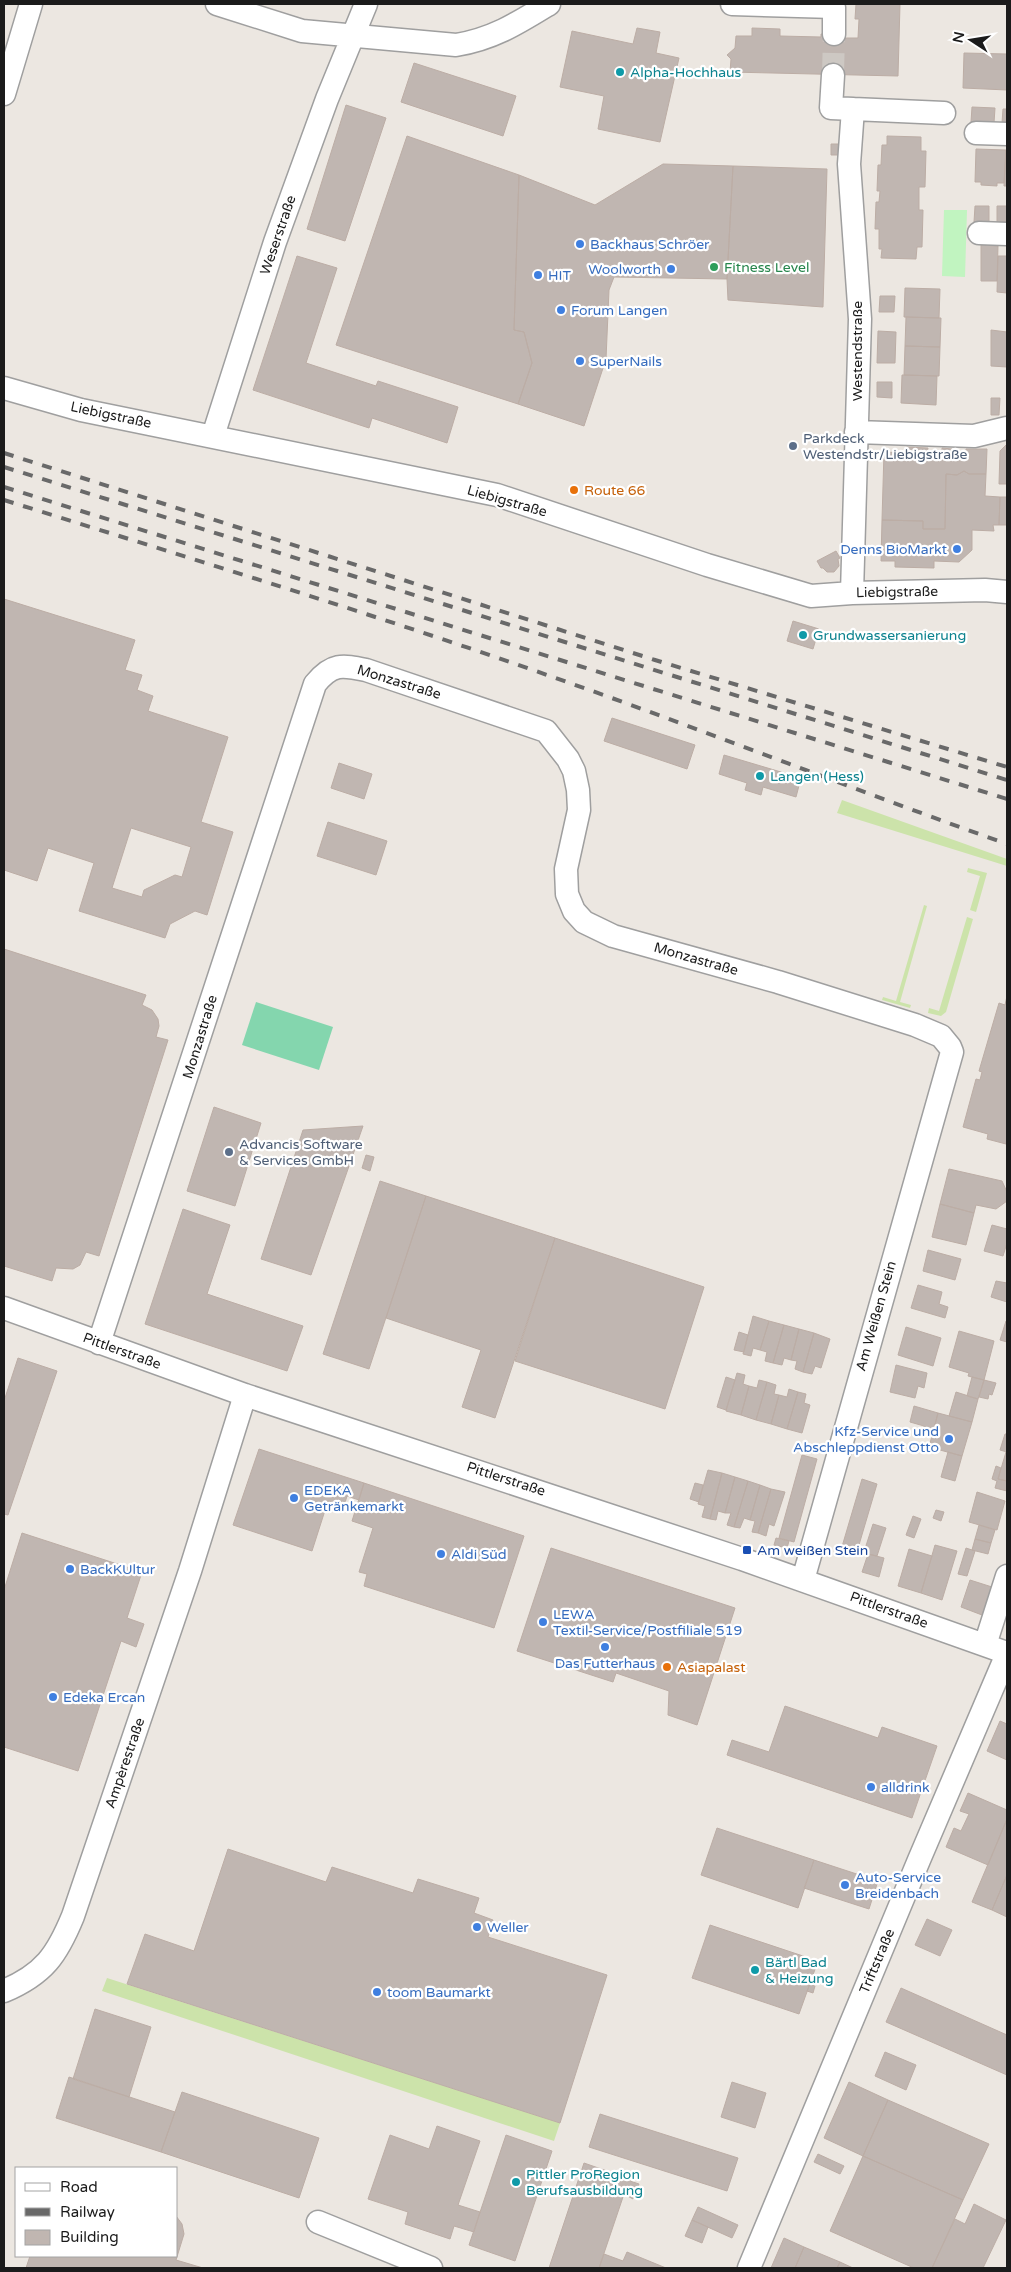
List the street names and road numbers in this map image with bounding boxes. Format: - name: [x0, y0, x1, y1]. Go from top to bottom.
- street label: Weserstraße: [256, 193, 300, 277]
- street label: Westendstraße: [849, 301, 866, 401]
- street label: Liebigstraße: [69, 398, 153, 432]
- street label: Liebigstraße: [465, 481, 549, 521]
- street label: Liebigstraße: [856, 583, 938, 601]
- street label: Monzastraße: [355, 661, 443, 703]
- street label: Monzastraße: [652, 939, 740, 979]
- street label: Monzastraße: [179, 993, 221, 1081]
- street label: Am Weißen Stein: [852, 1259, 900, 1373]
- street label: Pittlerstraße: [81, 1329, 163, 1373]
- street label: Pittlerstraße: [464, 1458, 548, 1500]
- street label: Pittlerstraße: [848, 1588, 930, 1632]
- street label: Ampèrestraße: [102, 1715, 148, 1811]
- street label: Triftstraße: [856, 1926, 898, 1996]

